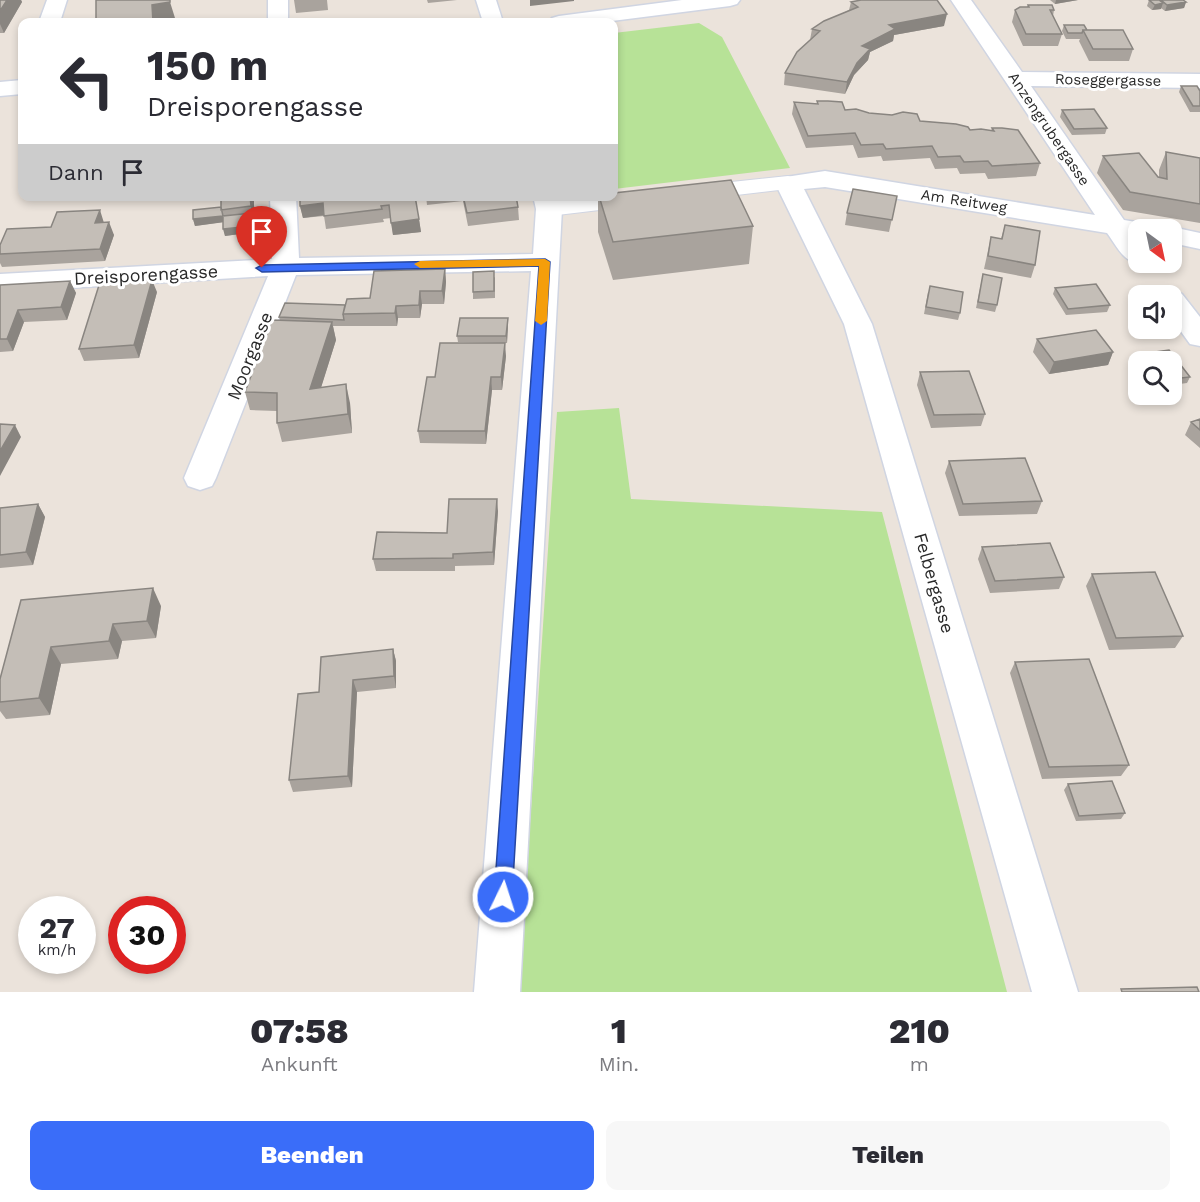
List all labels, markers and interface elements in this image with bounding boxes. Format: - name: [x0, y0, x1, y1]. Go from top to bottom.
- text: 150 m: [147, 41, 268, 90]
- icon: left: [48, 42, 126, 120]
- street label: Anzengrubergasse: [1004, 69, 1094, 189]
- street label: Roseggergasse: [1055, 70, 1161, 90]
- text: Dreisporengasse: [147, 91, 364, 123]
- icon: arrive: [116, 156, 149, 189]
- text: Dann: [48, 160, 104, 185]
- street label: Am Reitweg: [920, 185, 1008, 217]
- pin: [236, 206, 287, 268]
- icon: arrive: [245, 215, 278, 248]
- north arrow: [1128, 219, 1182, 273]
- map controls: [1128, 219, 1182, 405]
- street label: Dreisporengasse: [73, 260, 219, 289]
- button: sound: [1128, 285, 1182, 339]
- street label: Moorgasse: [222, 309, 277, 403]
- button: search: [1128, 351, 1182, 405]
- street label: Felbergasse: [910, 530, 959, 636]
- position arrow: [471, 865, 535, 929]
- speed limit sign: 30: [108, 896, 186, 974]
- text: 27: [39, 910, 75, 945]
- text: km/h: [38, 941, 76, 959]
- text: 07:58: [250, 1010, 349, 1052]
- text: 1: [611, 1010, 627, 1052]
- text: 210: [889, 1010, 950, 1052]
- text: Ankunft: [261, 1052, 338, 1076]
- text: Min.: [599, 1052, 639, 1076]
- text: m: [910, 1052, 929, 1076]
- button: Beenden: [30, 1121, 594, 1190]
- button: Teilen: [606, 1121, 1170, 1190]

